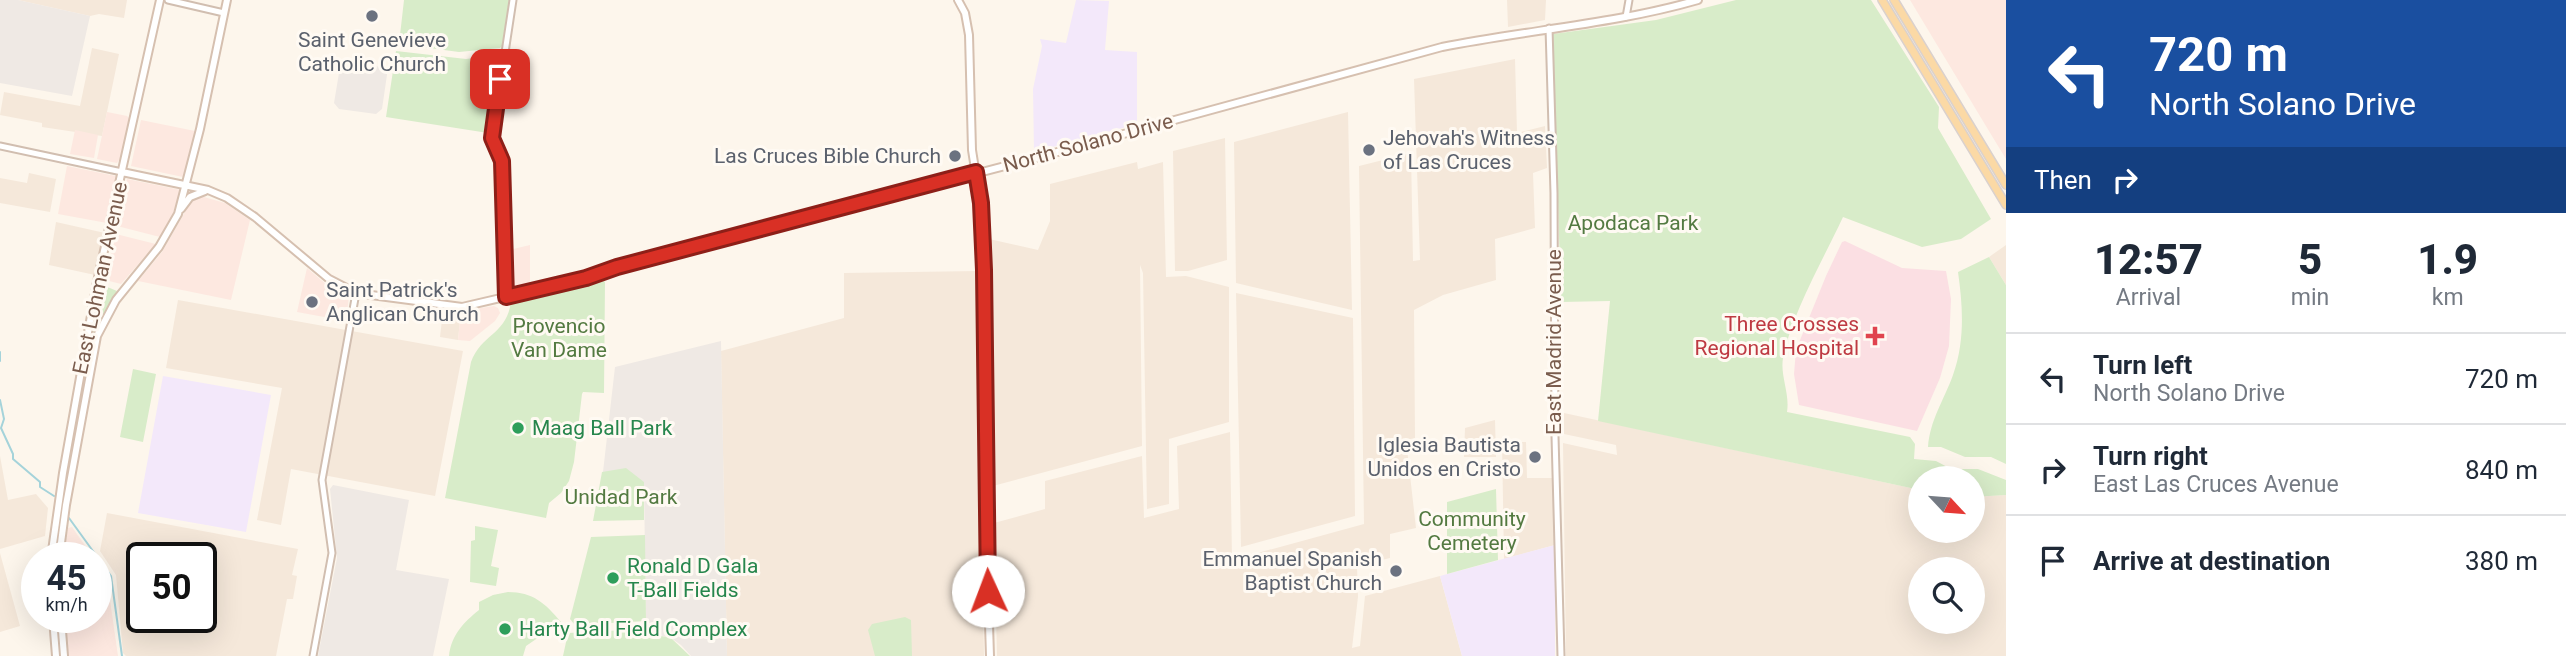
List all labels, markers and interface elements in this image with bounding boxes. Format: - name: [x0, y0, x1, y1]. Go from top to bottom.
- marker: Saint Genevieve Catholic Church: [364, 8, 380, 24]
- text: 720 m: [2149, 26, 2288, 83]
- place label: Saint Genevieve Catholic Church: [298, 28, 446, 76]
- icon: left: [2034, 28, 2125, 119]
- pin: [470, 49, 530, 109]
- icon: arrive: [481, 60, 519, 98]
- text: North Solano Drive: [2149, 85, 2416, 123]
- street label: North Solano Drive: [1000, 109, 1176, 177]
- place label: Jehovah's Witness of Las Cruces: [1383, 126, 1555, 174]
- marker: Jehovah's Witness of Las Cruces: [1361, 142, 1377, 158]
- place label: Las Cruces Bible Church: [714, 144, 941, 168]
- marker: Las Cruces Bible Church: [947, 148, 963, 164]
- icon: right: [2106, 161, 2144, 199]
- text: Then: [2034, 165, 2092, 195]
- street label: East Lohman Avenue: [68, 179, 132, 377]
- park label: Apodaca Park: [1568, 211, 1699, 235]
- text: 12:57: [2094, 235, 2203, 284]
- text: 5: [2298, 235, 2322, 284]
- text: 1.9: [2417, 235, 2478, 284]
- street label: East Madrid Avenue: [1542, 249, 1566, 435]
- place label: Saint Patrick's Anglican Church: [326, 278, 479, 326]
- text: Arrival: [2116, 284, 2181, 311]
- text: min: [2291, 284, 2329, 311]
- text: km: [2432, 284, 2464, 311]
- marker: Saint Patrick's Anglican Church: [304, 294, 320, 310]
- place label: Three Crosses Regional Hospital: [1695, 312, 1859, 360]
- park label: Provencio Van Dame: [511, 314, 607, 362]
- marker: Three Crosses Regional Hospital: [1865, 326, 1885, 346]
- text: Turn left: [2093, 350, 2192, 380]
- icon: left: [2034, 360, 2072, 398]
- text: 720 m: [2465, 364, 2538, 394]
- text: North Solano Drive: [2093, 380, 2285, 407]
- place label: Maag Ball Park: [532, 416, 673, 440]
- marker: Maag Ball Park: [510, 420, 526, 436]
- place label: Iglesia Bautista Unidos en Cristo: [1367, 433, 1521, 481]
- text: Turn right: [2093, 441, 2208, 471]
- marker: Iglesia Bautista Unidos en Cristo: [1527, 449, 1543, 465]
- icon: right: [2034, 451, 2072, 489]
- text: 840 m: [2465, 455, 2538, 485]
- north arrow: [1908, 466, 1984, 542]
- map controls: [1908, 466, 1985, 634]
- text: East Las Cruces Avenue: [2093, 471, 2339, 498]
- park label: Unidad Park: [565, 485, 678, 509]
- park label: Community Cemetery: [1418, 507, 1526, 555]
- speed limit sign: 50: [126, 542, 217, 633]
- icon: arrive: [2034, 542, 2072, 580]
- text: Arrive at destination: [2093, 546, 2330, 576]
- text: 380 m: [2465, 546, 2538, 576]
- place label: Emmanuel Spanish Baptist Church: [1202, 547, 1382, 595]
- place label: Ronald D Gala T-Ball Fields: [627, 554, 758, 602]
- position arrow: [951, 554, 1025, 628]
- button: search: [1908, 557, 1985, 634]
- text: 45: [46, 558, 87, 599]
- marker: Emmanuel Spanish Baptist Church: [1388, 563, 1404, 579]
- marker: Ronald D Gala T-Ball Fields: [605, 570, 621, 586]
- text: km/h: [45, 594, 88, 615]
- place label: Harty Ball Field Complex: [519, 617, 748, 641]
- marker: Harty Ball Field Complex: [497, 621, 513, 637]

